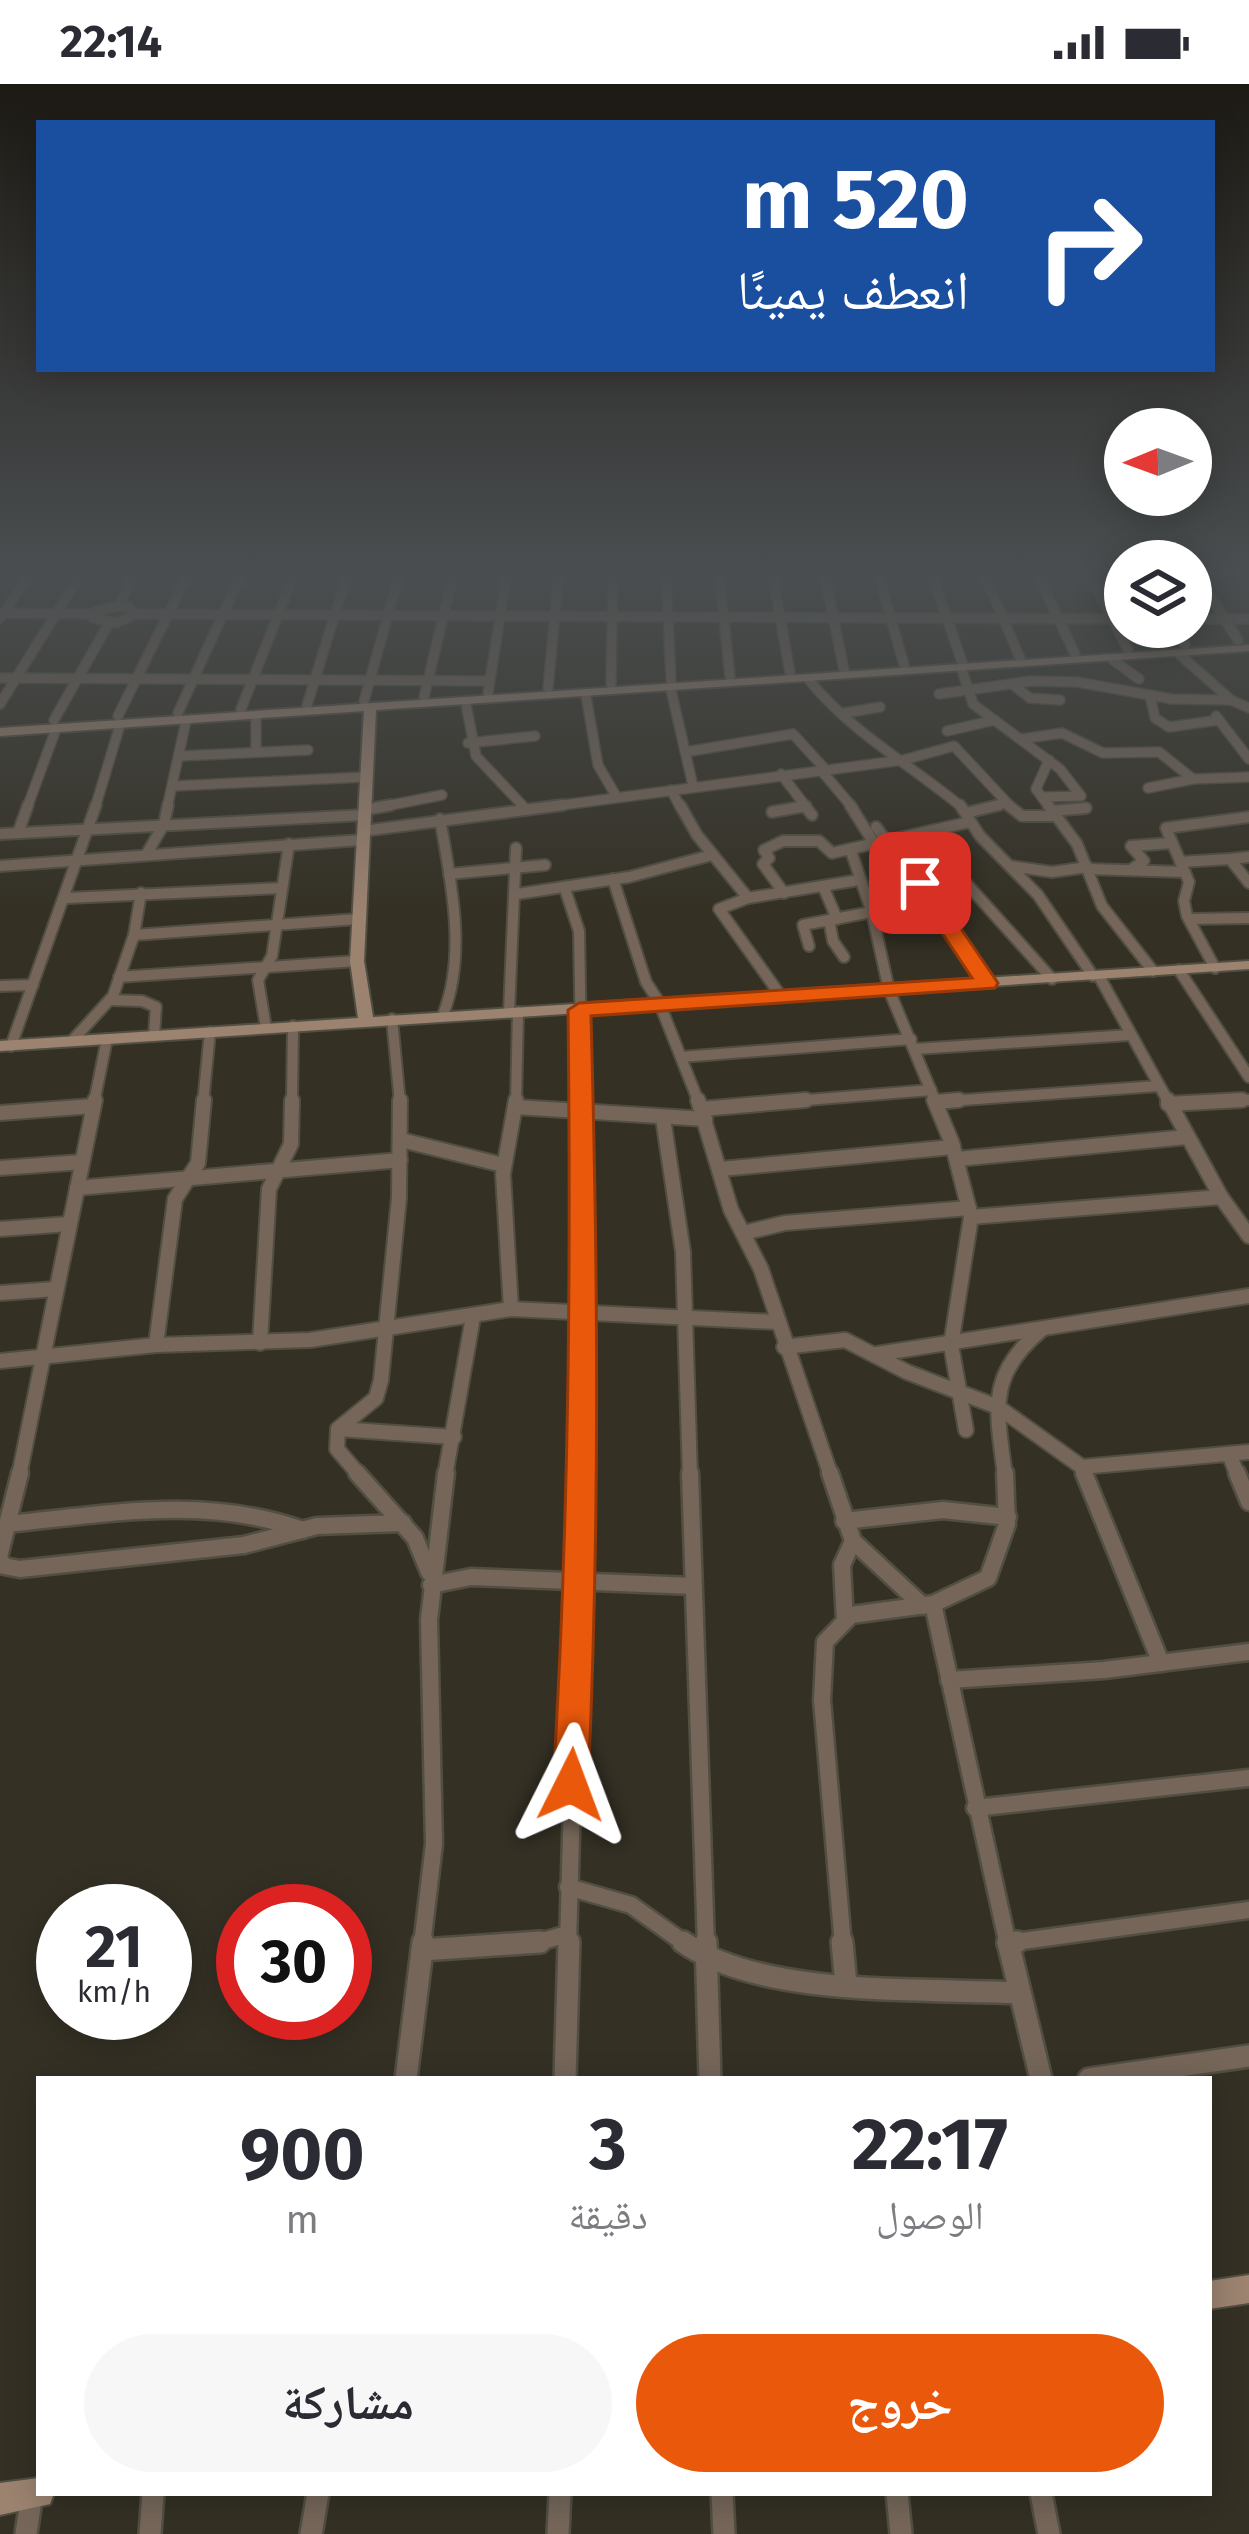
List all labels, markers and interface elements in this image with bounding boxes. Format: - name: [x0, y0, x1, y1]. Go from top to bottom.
- text: 22:14: [60, 15, 162, 69]
- text: 520 m: [742, 149, 969, 250]
- icon: right: [1011, 168, 1167, 324]
- text: انعطف يمينًا: [737, 259, 969, 323]
- north arrow: [1104, 408, 1212, 516]
- map controls: [1104, 408, 1212, 648]
- button: layers: [1104, 540, 1212, 648]
- pin: [869, 832, 971, 934]
- icon: arrive: [887, 850, 953, 916]
- position arrow: [508, 1722, 634, 1848]
- speed limit sign: 30: [216, 1884, 372, 2040]
- text: 21: [85, 1911, 143, 1983]
- text: km/h: [77, 1974, 151, 2010]
- text: 3: [589, 2102, 627, 2188]
- text: 22:17: [852, 2102, 1008, 2188]
- text: 900: [240, 2112, 365, 2198]
- text: دقيقة: [568, 2193, 648, 2239]
- text: الوصول: [876, 2193, 984, 2239]
- text: m: [286, 2197, 319, 2243]
- button: مشاركة: [84, 2334, 612, 2472]
- button: خروج: [636, 2334, 1164, 2472]

